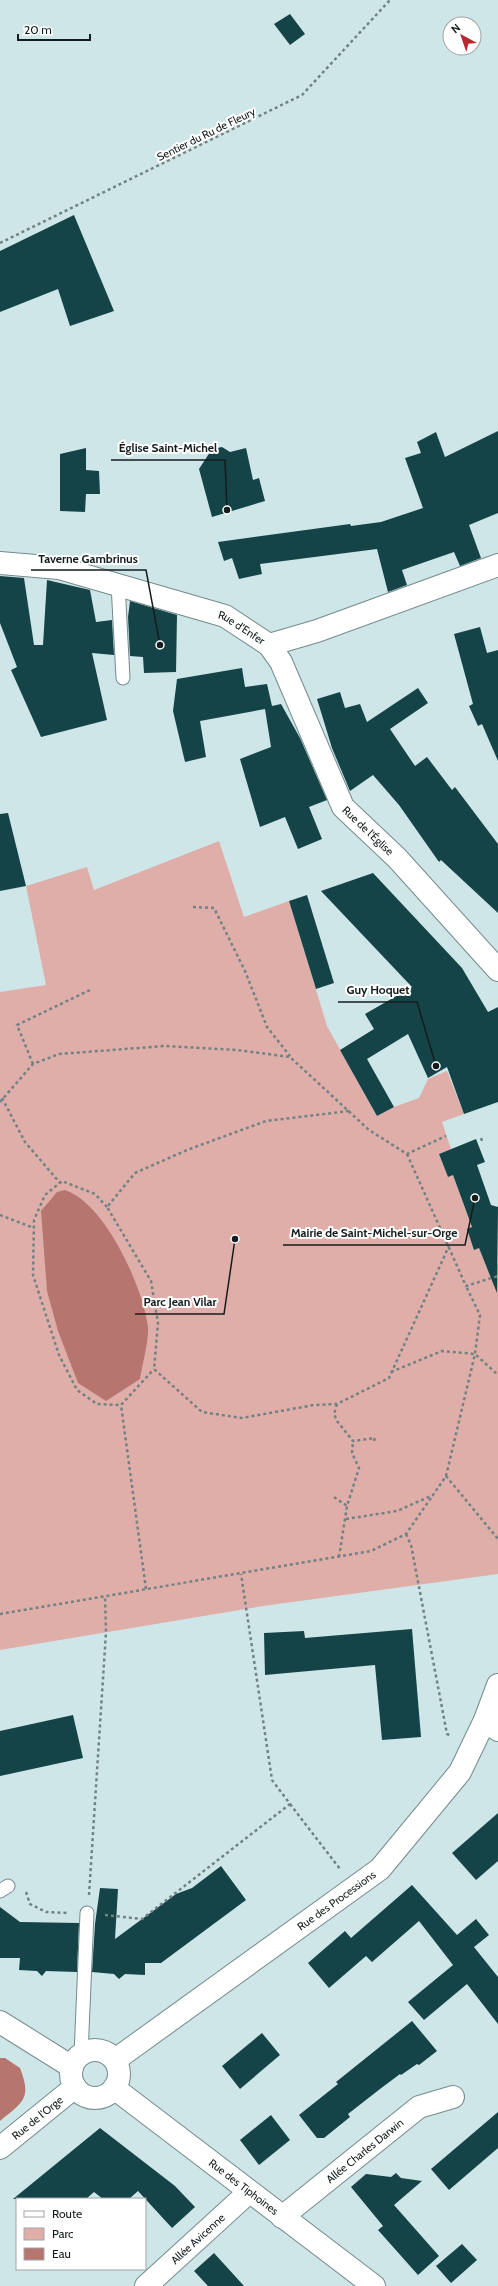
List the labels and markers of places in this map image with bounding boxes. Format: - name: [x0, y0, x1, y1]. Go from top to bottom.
- callout: Église Saint-Michel: [111, 436, 225, 460]
- callout: Taverne Gambrinus: [31, 546, 146, 570]
- callout: Guy Hoquet: [338, 978, 417, 1002]
- callout: Mairie de Saint-Michel-sur-Orge: [283, 1221, 465, 1245]
- callout: Parc Jean Vilar: [135, 1290, 224, 1314]

